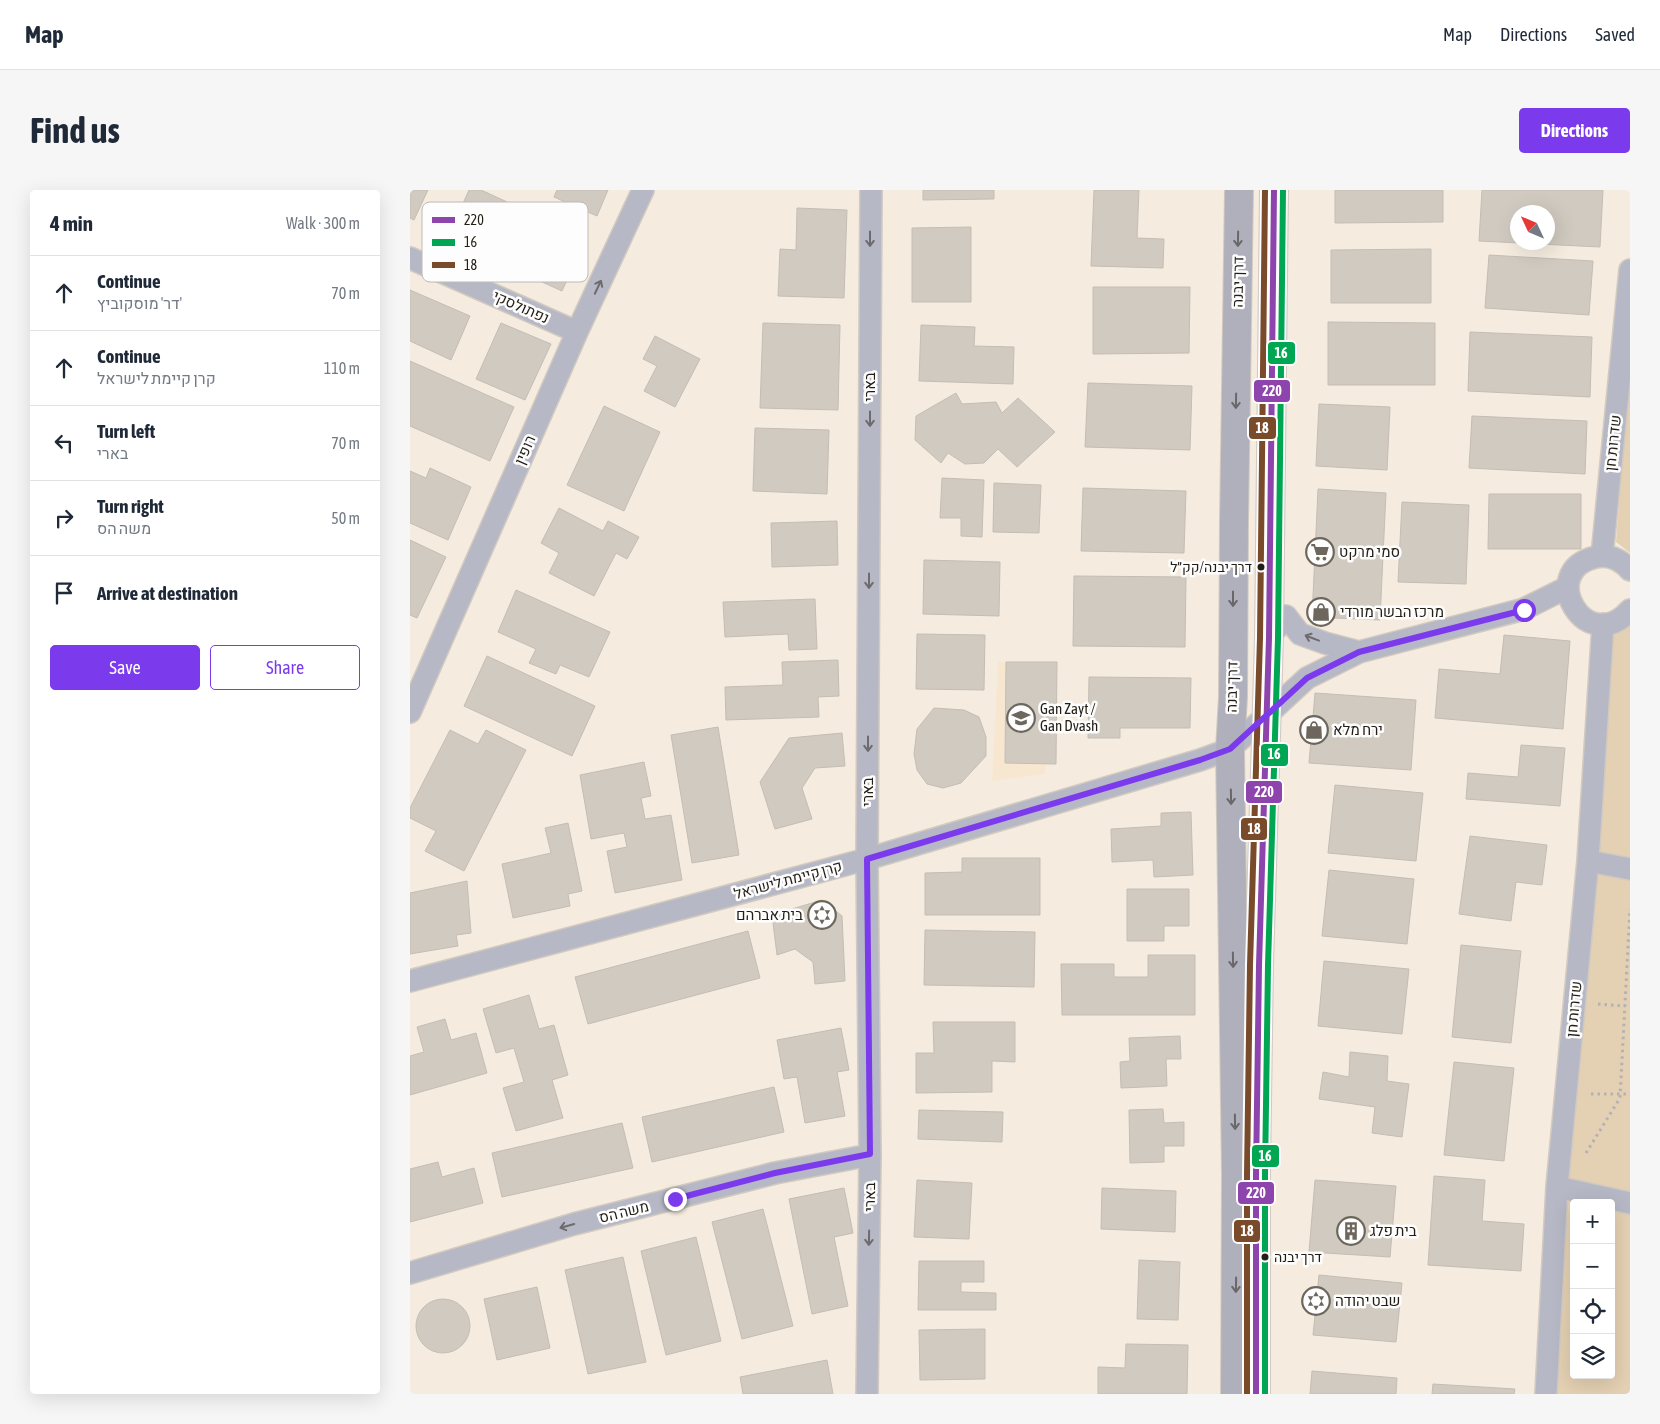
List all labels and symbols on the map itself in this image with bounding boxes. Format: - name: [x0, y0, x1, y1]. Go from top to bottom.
- legend: [422, 202, 588, 282]
- north arrow: [1510, 205, 1555, 250]
- text: 220: [464, 212, 484, 228]
- one-way arrow: [866, 230, 875, 246]
- one-way arrow: [1234, 230, 1243, 246]
- text: 16: [464, 234, 478, 250]
- street label: דרך יבנה: [1229, 256, 1246, 308]
- text: 18: [464, 257, 478, 273]
- one-way arrow: [593, 280, 603, 295]
- street label: נפתולסקי: [490, 287, 552, 326]
- line badge: 16: [1267, 341, 1296, 365]
- text: 16: [1274, 345, 1288, 361]
- street label: בארי: [861, 372, 878, 402]
- line badge: 220: [1253, 379, 1291, 403]
- text: 220: [1262, 383, 1282, 399]
- one-way arrow: [1231, 393, 1240, 409]
- one-way arrow: [865, 410, 874, 426]
- street label: שדרות חן: [1601, 414, 1624, 472]
- line badge: 18: [1248, 416, 1277, 440]
- text: 18: [1255, 420, 1269, 436]
- street label: רופין: [511, 433, 538, 467]
- supermarket icon: סמי מרקט: [1305, 537, 1335, 567]
- place label: סמי מרקט: [1339, 543, 1400, 560]
- place label: דרך יבנה/קק״ל: [1170, 559, 1252, 575]
- marker: דרך יבנה/קק״ל: [1256, 562, 1266, 572]
- one-way arrow: [864, 572, 874, 589]
- one-way arrow: [1228, 590, 1238, 606]
- shop icon: מרכז הבשר מורדי: [1306, 597, 1336, 627]
- route start: [1513, 599, 1536, 622]
- place label: מרכז הבשר מורדי: [1340, 603, 1444, 620]
- one-way arrow: [1305, 633, 1320, 642]
- street label: דרך יבנה: [1223, 661, 1240, 713]
- place label: Gan Zayt / Gan Dvash: [1040, 700, 1098, 734]
- school or university icon: Gan Zayt / Gan Dvash: [1006, 703, 1036, 733]
- shop icon: ירח מלא: [1299, 715, 1329, 745]
- place label: ירח מלא: [1333, 721, 1383, 738]
- one-way arrow: [863, 735, 873, 751]
- line badge: 16: [1260, 743, 1289, 767]
- text: 16: [1267, 746, 1281, 762]
- street label: בארי: [859, 777, 876, 807]
- line badge: 220: [1245, 780, 1283, 804]
- text: 220: [1254, 784, 1274, 800]
- one-way arrow: [1226, 789, 1236, 805]
- line badge: 18: [1240, 817, 1268, 841]
- text: 18: [1247, 821, 1261, 837]
- street label: קרן קיימת לישראל: [732, 857, 844, 902]
- synagogue icon: בית אברהם: [807, 900, 837, 930]
- place label: בית אברהם: [736, 906, 803, 923]
- one-way arrow: [1228, 952, 1238, 968]
- street label: שדרות חן: [1563, 980, 1584, 1038]
- one-way arrow: [1230, 1114, 1240, 1130]
- line badge: 16: [1251, 1144, 1280, 1168]
- text: 16: [1258, 1148, 1272, 1164]
- line badge: 220: [1237, 1181, 1275, 1205]
- street label: בארי: [861, 1182, 878, 1212]
- text: 220: [1246, 1185, 1266, 1201]
- route end: [664, 1188, 687, 1211]
- street label: משה הס: [597, 1197, 651, 1226]
- building icon: בית פלג: [1336, 1216, 1366, 1246]
- line badge: 18: [1233, 1219, 1261, 1243]
- one-way arrow: [560, 1222, 576, 1232]
- place label: בית פלג: [1370, 1222, 1417, 1239]
- text: 18: [1240, 1223, 1254, 1239]
- one-way arrow: [864, 1230, 874, 1246]
- place label: דרך יבנה: [1274, 1249, 1322, 1265]
- marker: דרך יבנה: [1260, 1252, 1270, 1262]
- one-way arrow: [1231, 1276, 1241, 1293]
- synagogue icon: שבט יהודה: [1301, 1286, 1331, 1316]
- place label: שבט יהודה: [1335, 1292, 1401, 1309]

